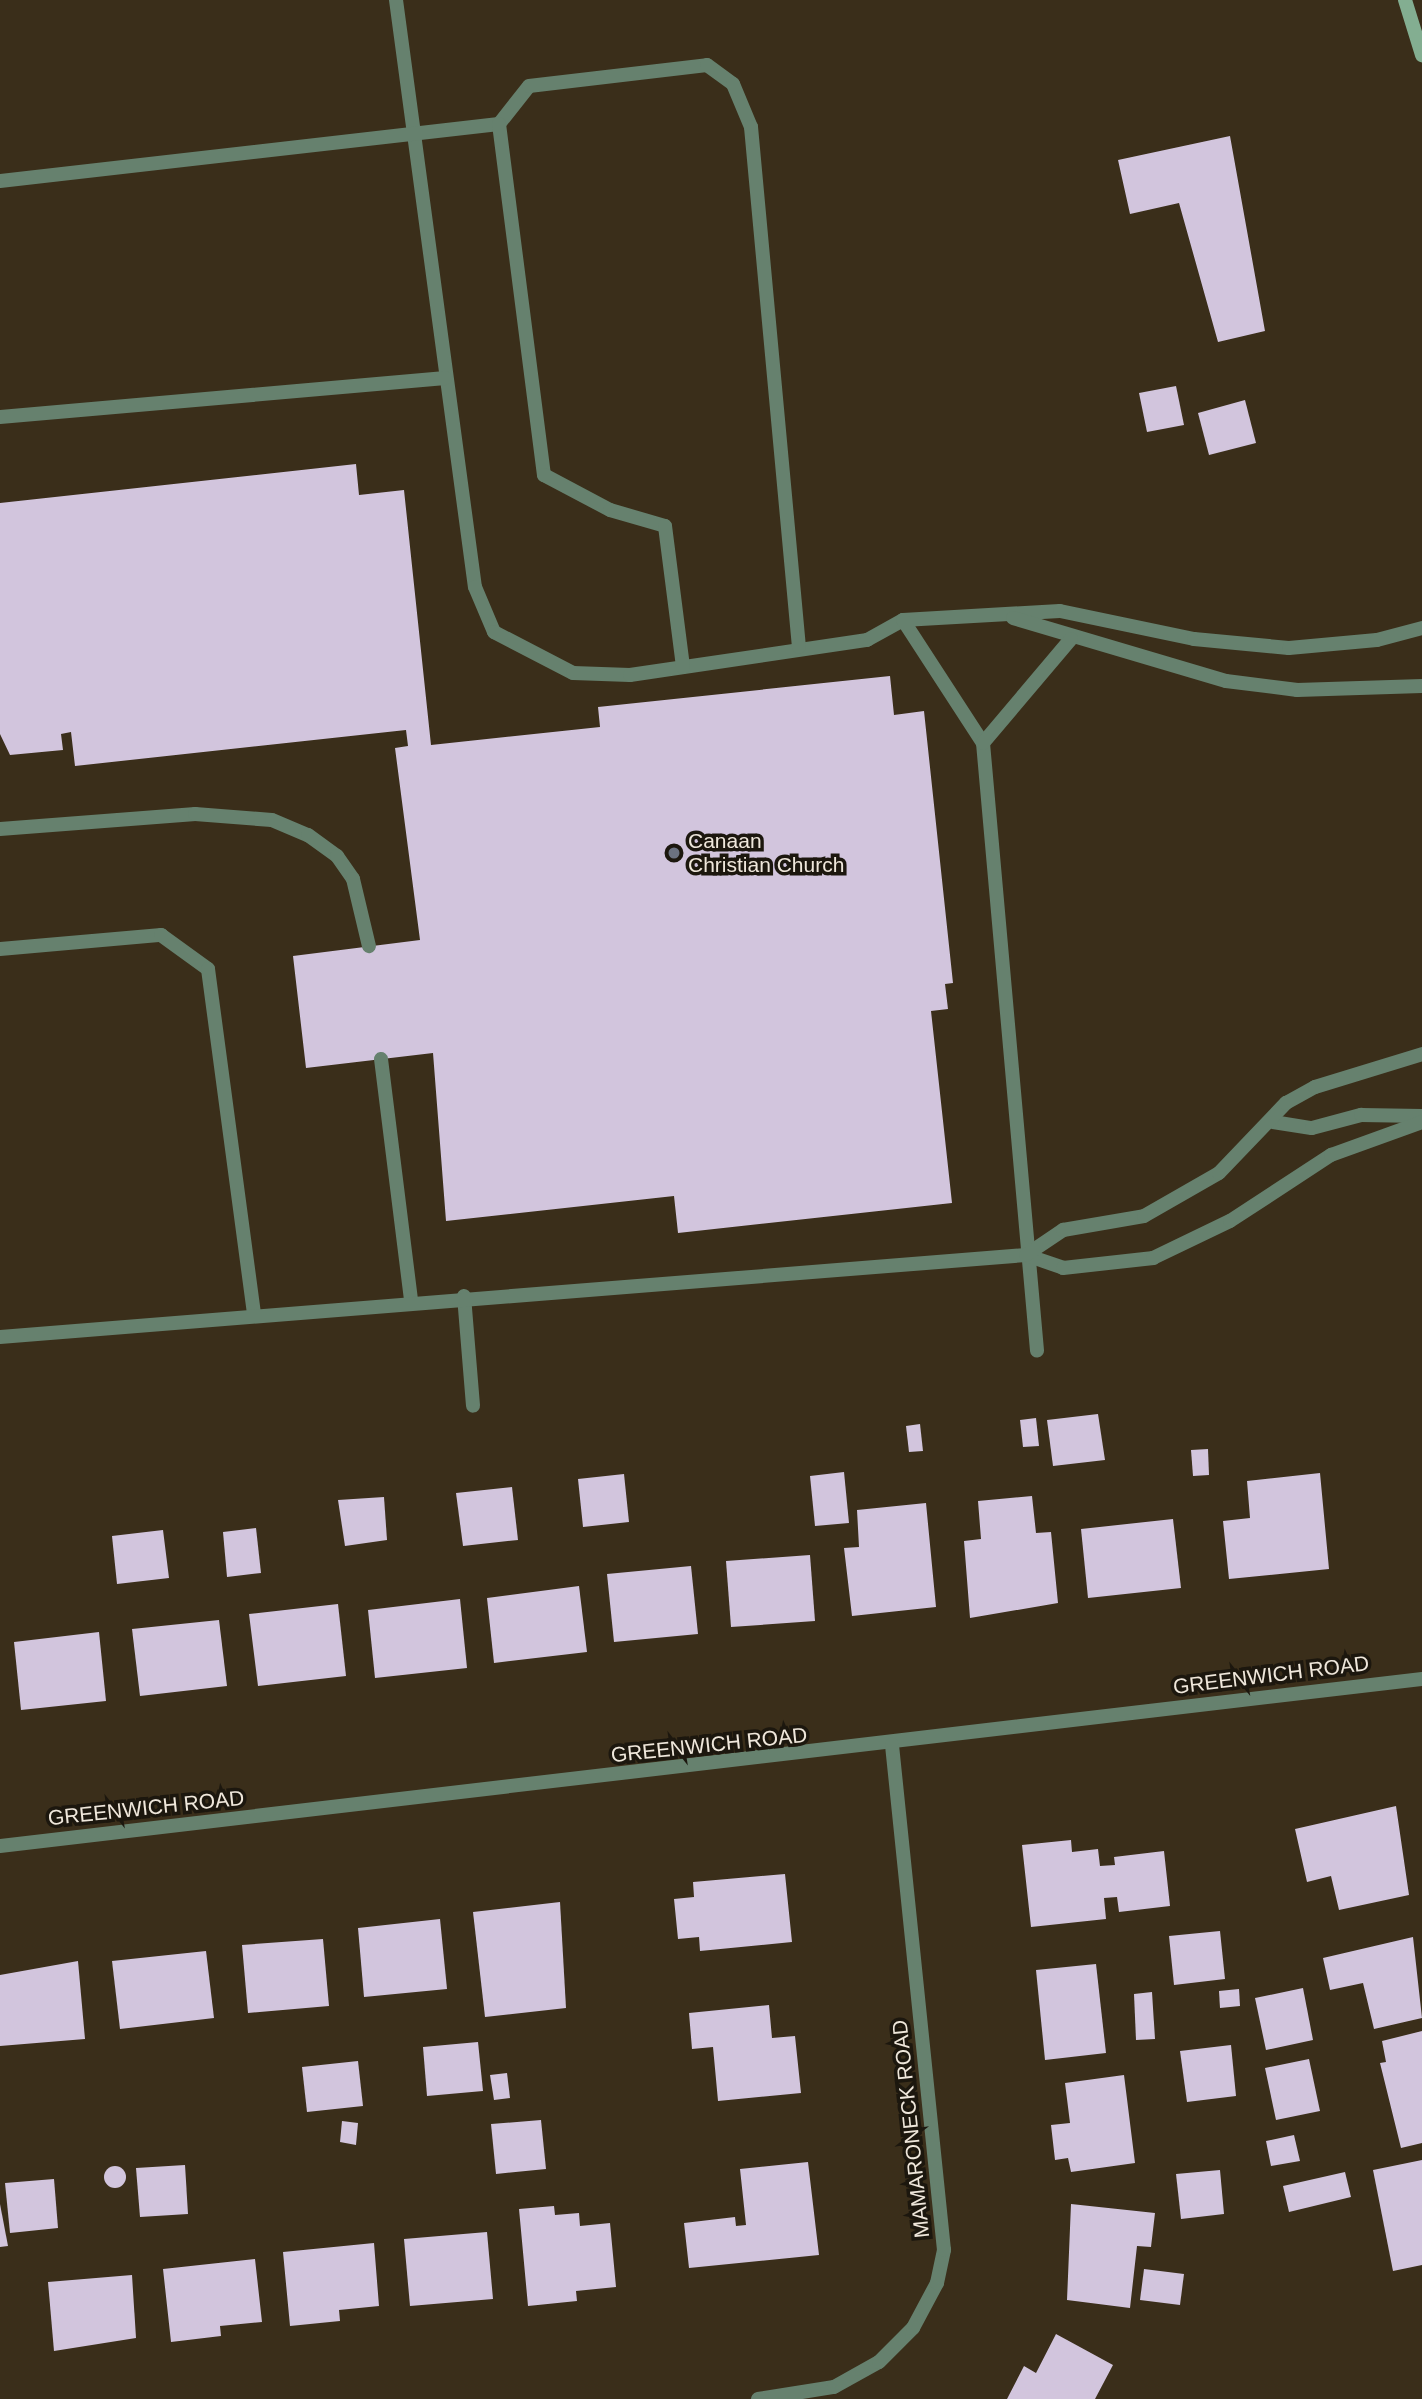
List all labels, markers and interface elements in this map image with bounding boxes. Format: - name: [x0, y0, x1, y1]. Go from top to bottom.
- place label: Canaan Christian Church: [688, 828, 844, 878]
- marker: Canaan Christian Church: [666, 845, 682, 861]
- street label: GREENWICH ROAD: [1172, 1650, 1370, 1700]
- street label: GREENWICH ROAD: [610, 1722, 808, 1768]
- street label: GREENWICH ROAD: [47, 1785, 245, 1831]
- street label: MAMARONECK ROAD: [887, 2019, 935, 2239]

